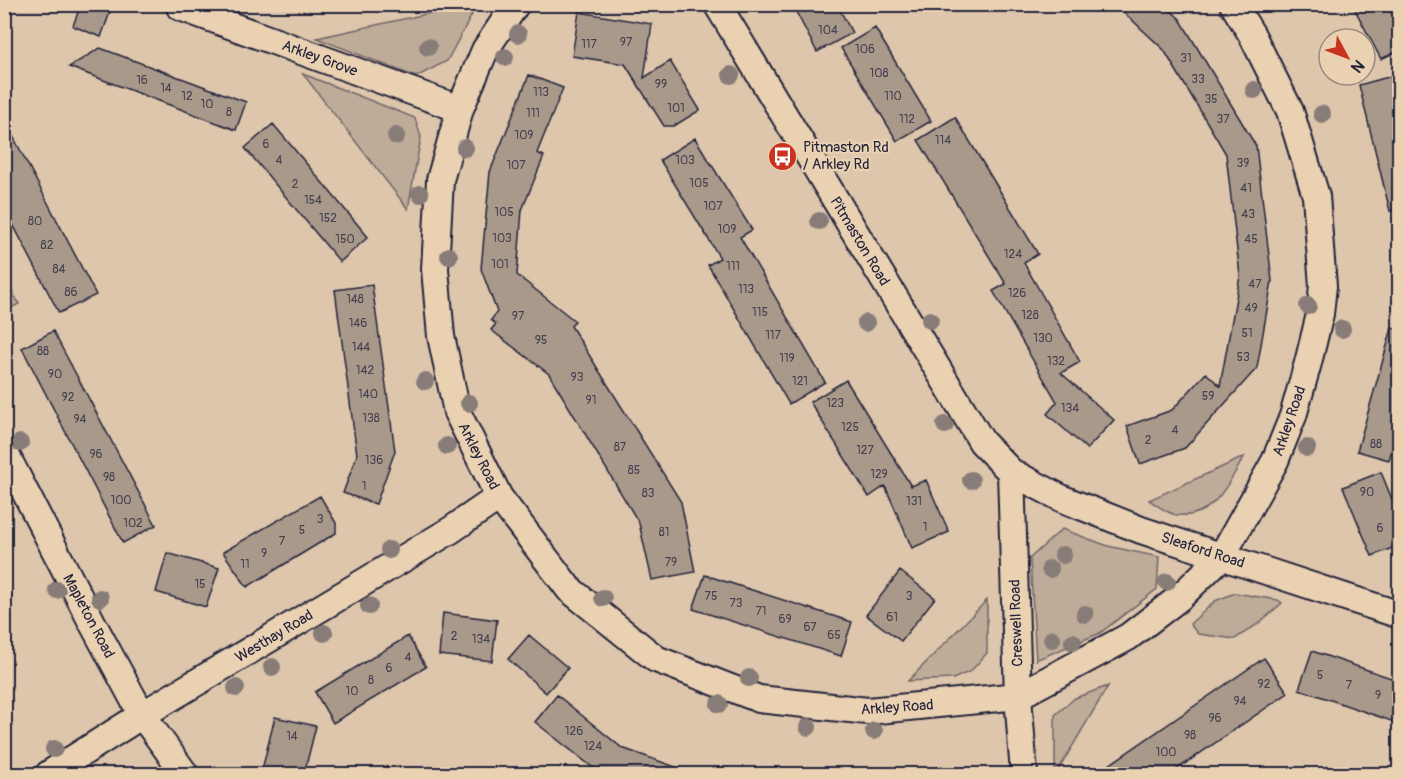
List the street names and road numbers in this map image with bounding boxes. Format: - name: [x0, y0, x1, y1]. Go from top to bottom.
- street label: Arkley Grove: [279, 36, 361, 81]
- street label: Pitmaston Road: [825, 193, 894, 289]
- street label: Arkley Road: [1269, 384, 1310, 459]
- street label: Arkley Road: [454, 419, 504, 493]
- street label: Sleaford Road: [1159, 528, 1247, 573]
- street label: Mapleton Road: [58, 571, 119, 662]
- street label: Creswell Road: [1005, 579, 1028, 667]
- street label: Westhay Road: [232, 606, 317, 667]
- street label: Arkley Road: [860, 695, 934, 720]

